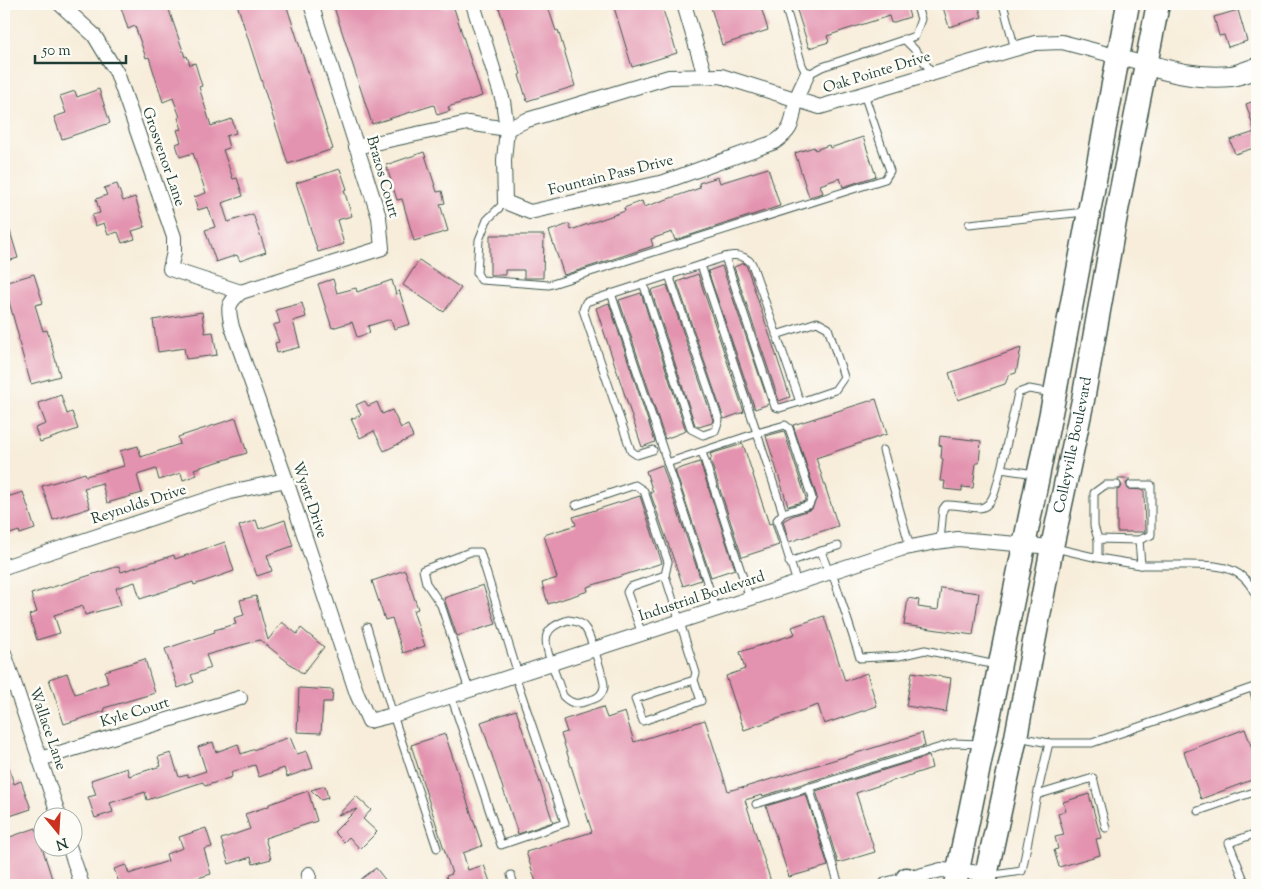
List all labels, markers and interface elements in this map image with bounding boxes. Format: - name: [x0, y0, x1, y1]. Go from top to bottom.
- scale bar: [35, 32, 126, 64]
- text: 50 m: [41, 41, 71, 62]
- street label: Oak Pointe Drive: [821, 47, 933, 99]
- street label: Grosvenor Lane: [136, 105, 190, 209]
- street label: Brazos Court: [360, 134, 404, 220]
- street label: Fountain Pass Drive: [546, 150, 676, 202]
- street label: Colleyville Boulevard: [1049, 375, 1098, 515]
- street label: Wyatt Drive: [286, 459, 332, 541]
- street label: Reynolds Drive: [89, 480, 189, 530]
- street label: Industrial Boulevard: [636, 567, 768, 627]
- street label: Wallace Lane: [23, 685, 71, 773]
- street label: Kyle Court: [98, 693, 172, 733]
- north arrow: [32, 806, 82, 856]
- text: N: [53, 831, 70, 854]

